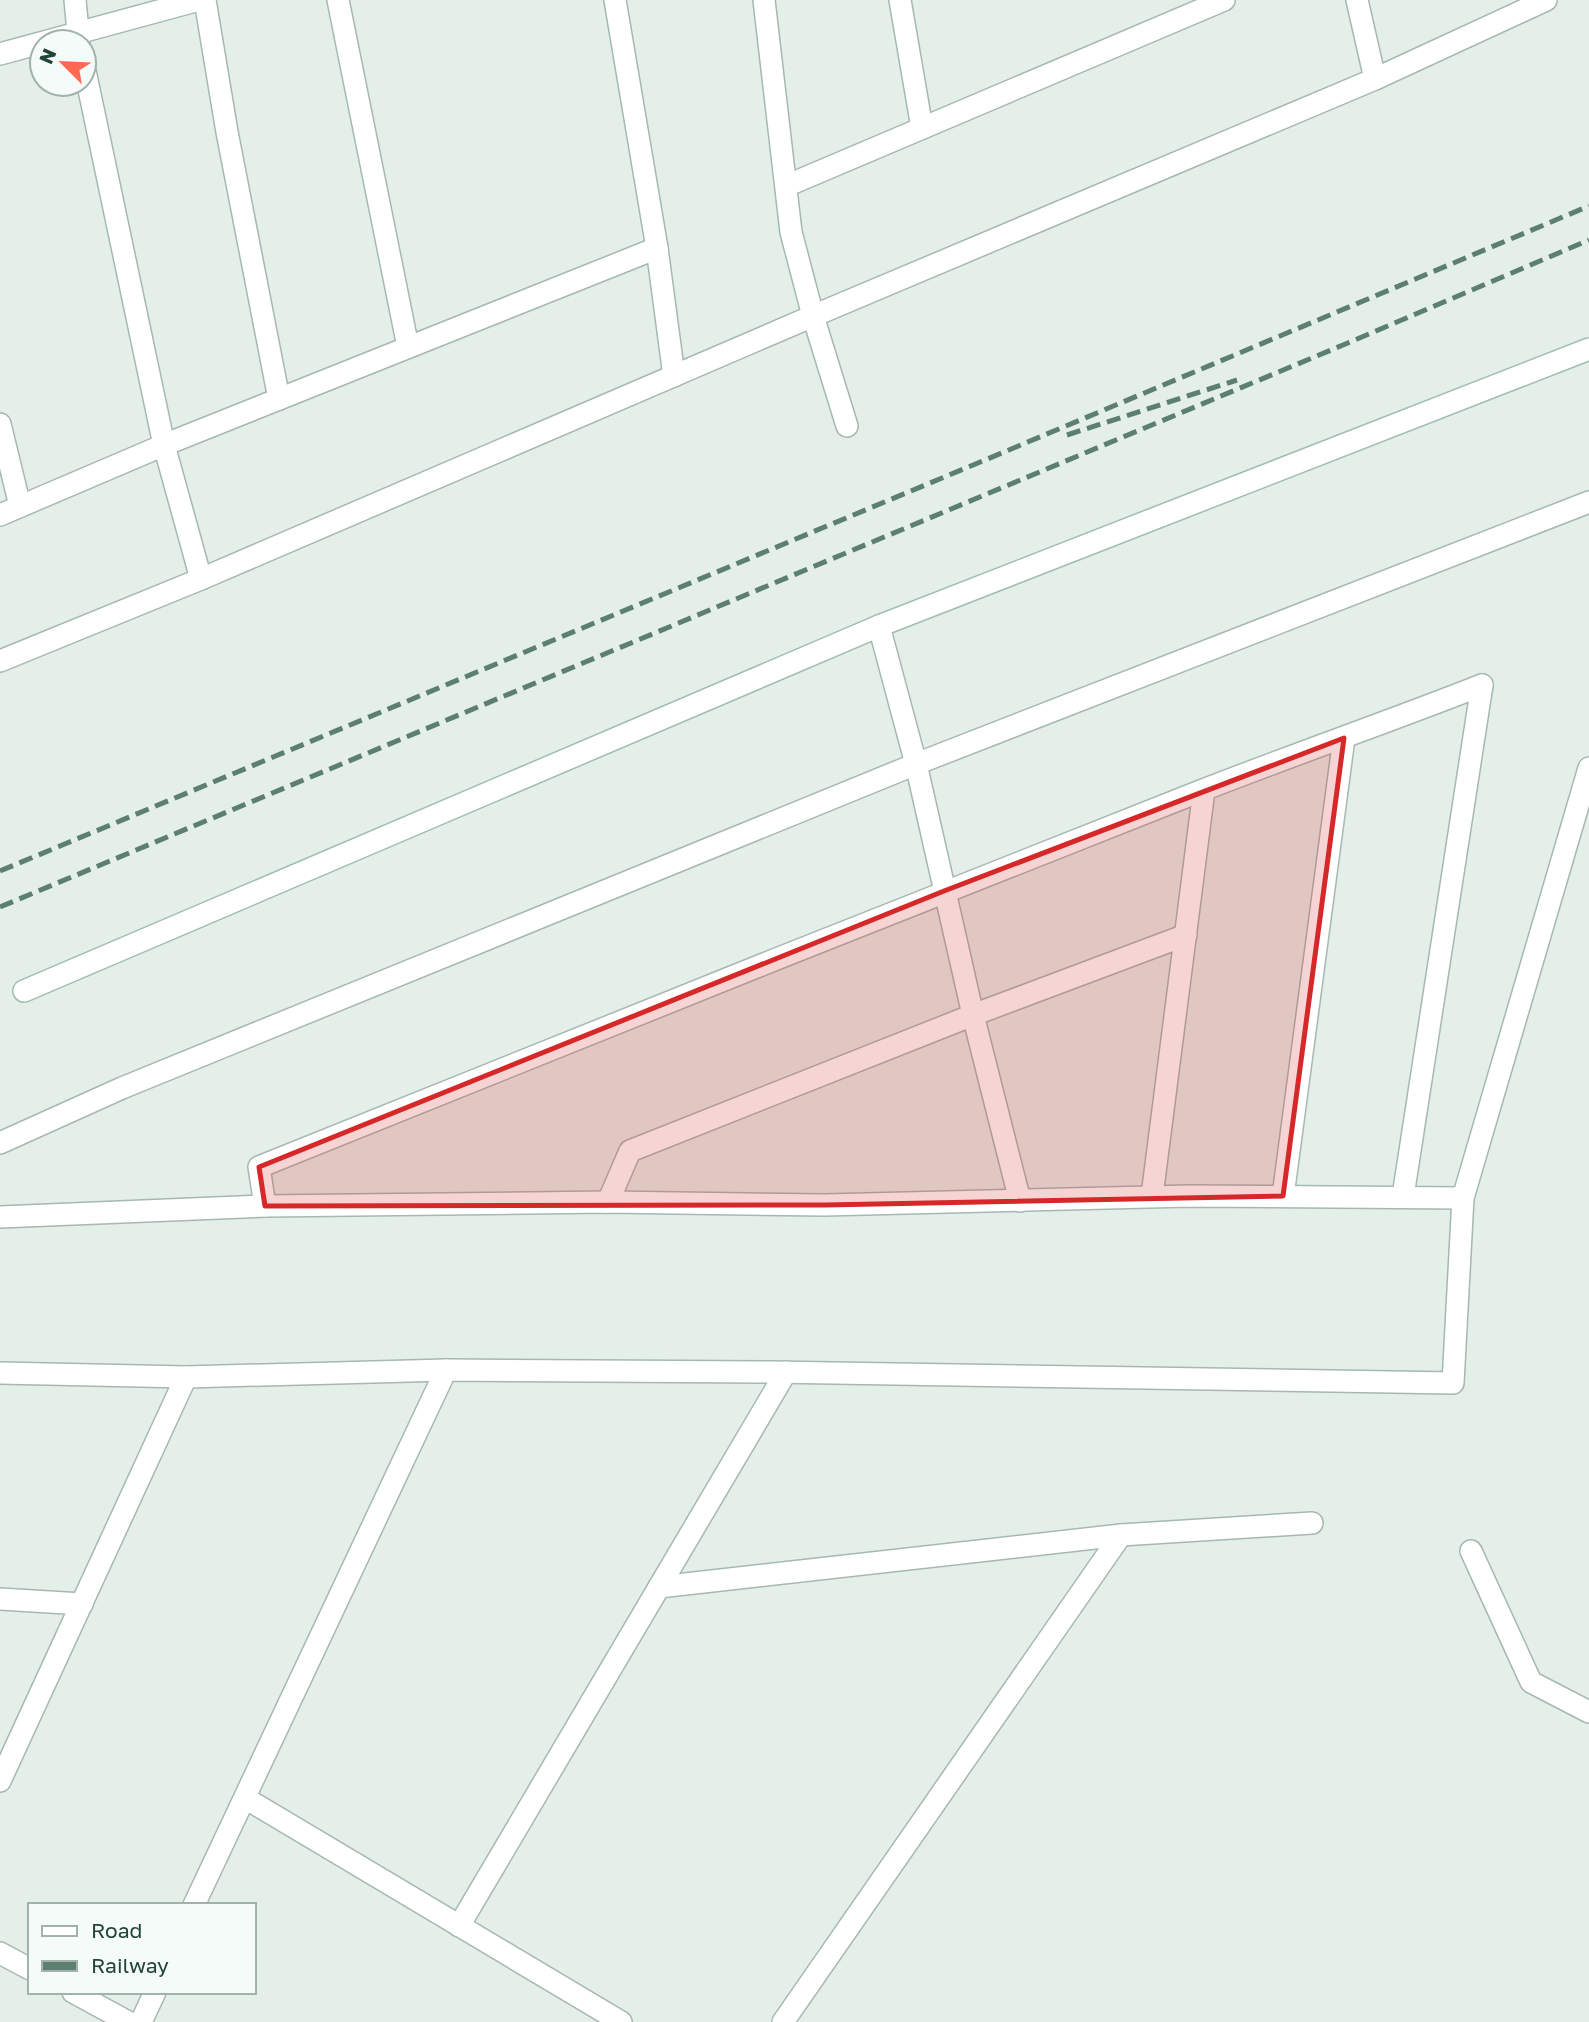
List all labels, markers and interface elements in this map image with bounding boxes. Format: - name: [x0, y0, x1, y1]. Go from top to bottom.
- north arrow: [28, 28, 98, 98]
- text: N: [34, 45, 60, 67]
- legend: [28, 1903, 256, 1994]
- text: Road: [91, 1917, 142, 1943]
- text: Railway: [91, 1952, 169, 1978]

